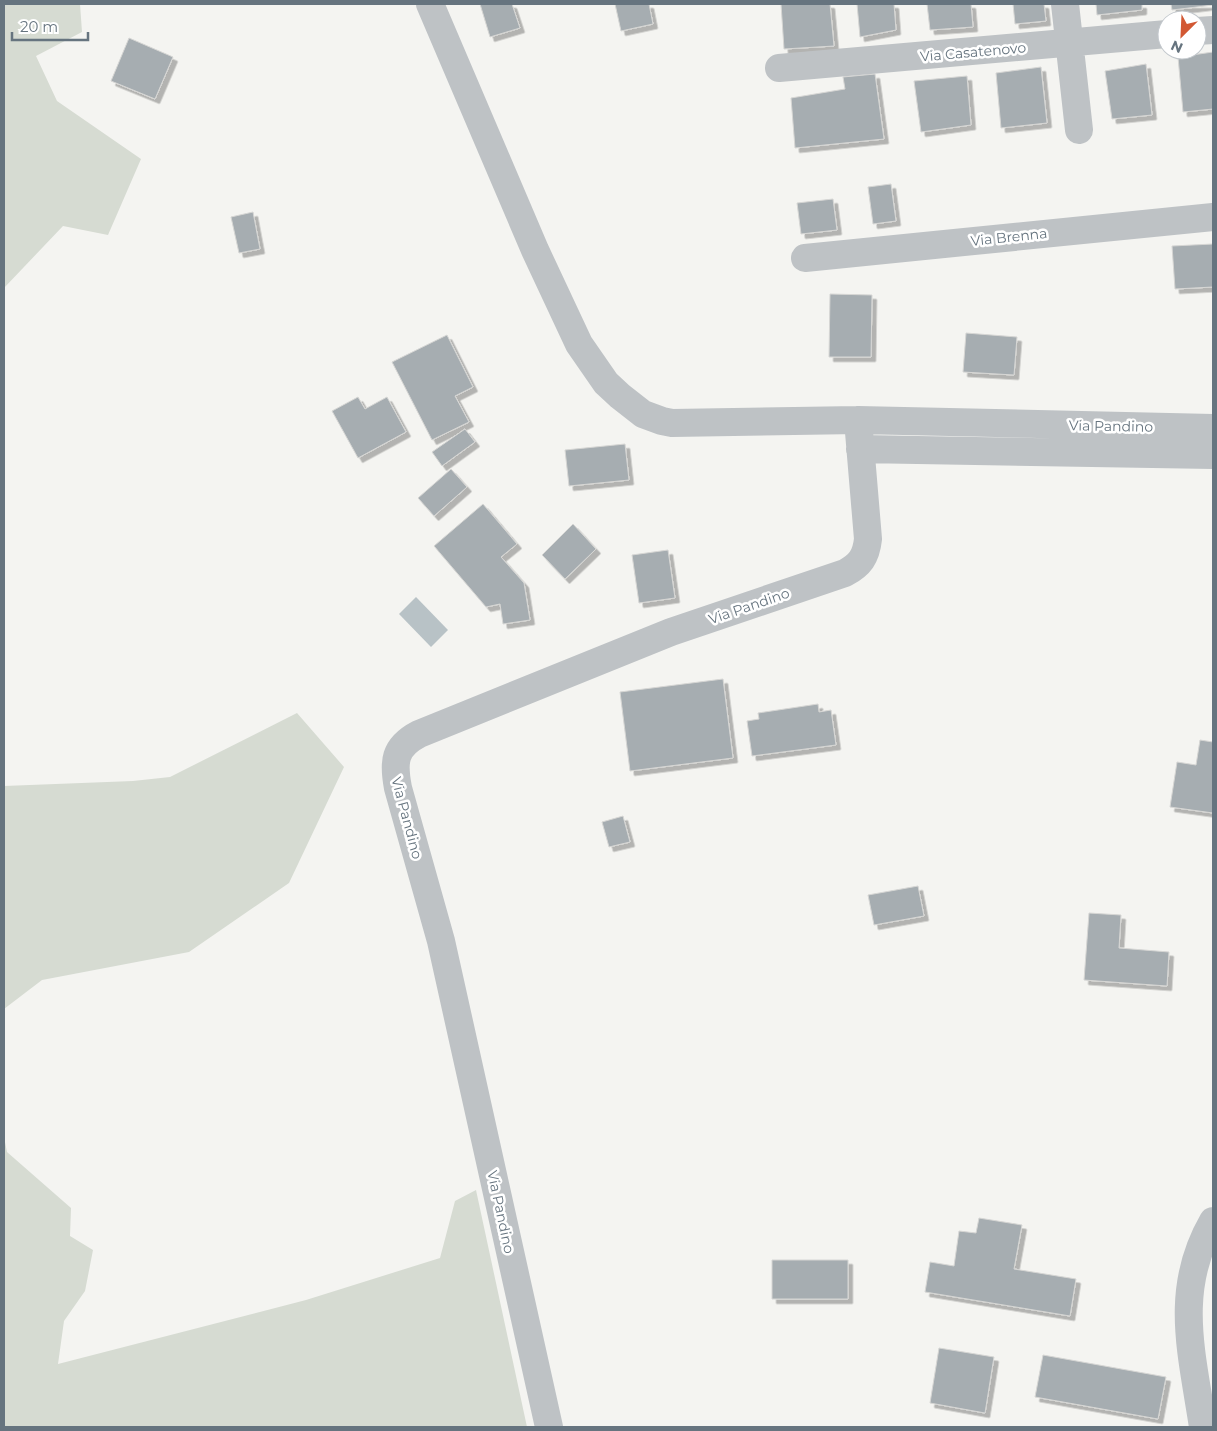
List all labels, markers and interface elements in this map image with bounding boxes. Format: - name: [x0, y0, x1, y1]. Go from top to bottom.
- scale bar: [12, 10, 89, 42]
- north arrow: [1157, 10, 1207, 60]
- text: 20 m: [20, 17, 58, 36]
- text: N: [1168, 36, 1186, 57]
- street label: Via Casatenovo: [919, 38, 1027, 66]
- street label: Via Brenna: [970, 224, 1048, 250]
- street label: Via Pandino: [1069, 416, 1154, 436]
- street label: Via Pandino: [706, 584, 792, 628]
- street label: Via Pandino: [387, 775, 427, 861]
- street label: Via Pandino: [483, 1169, 519, 1255]

